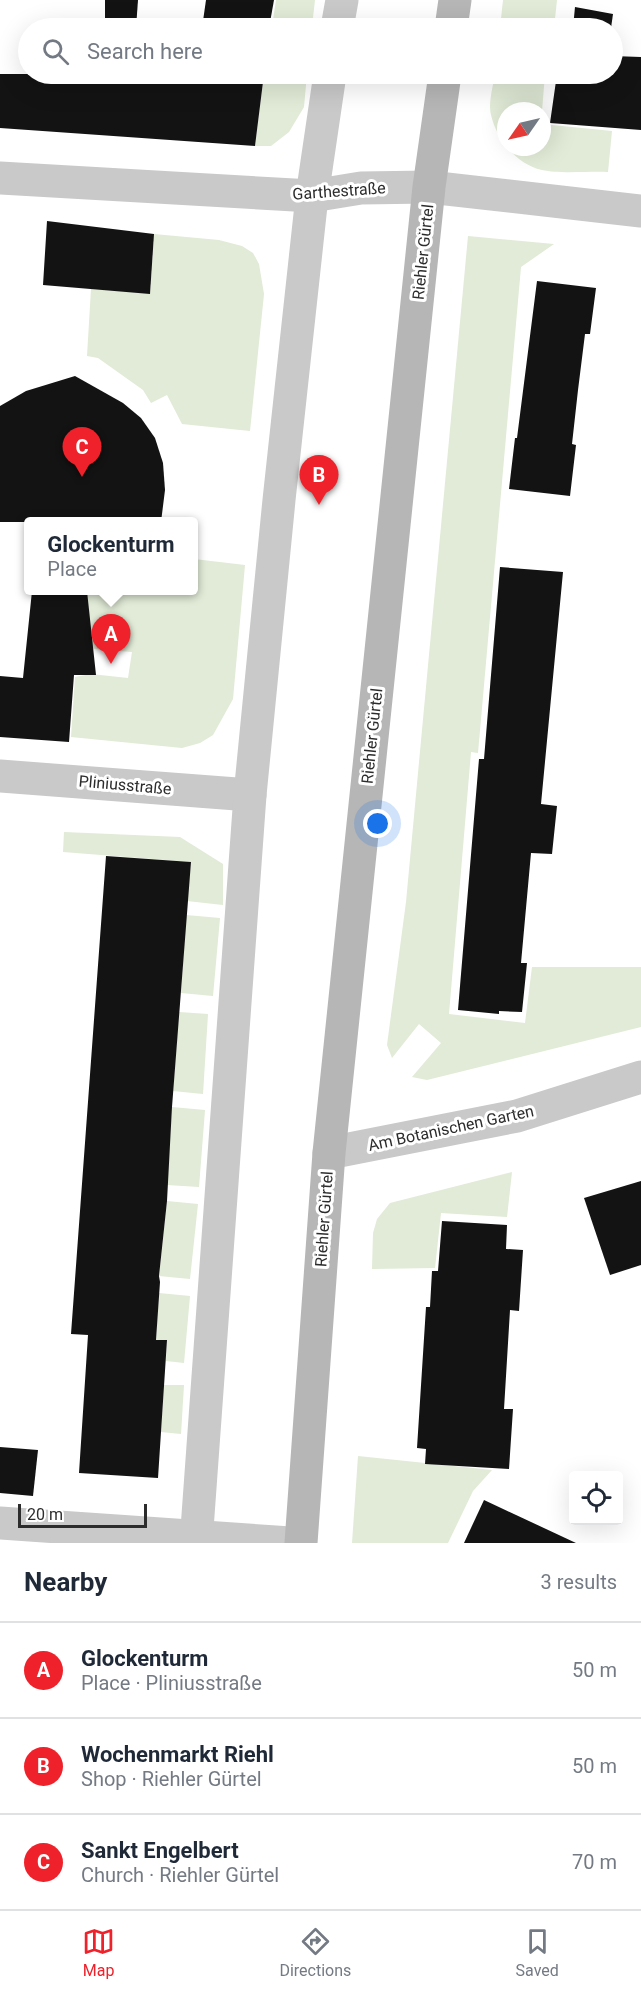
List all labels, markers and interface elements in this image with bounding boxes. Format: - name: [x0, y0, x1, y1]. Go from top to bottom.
- search box: [18, 18, 623, 84]
- icon: search: [39, 35, 72, 68]
- text: Search here: [87, 39, 203, 64]
- north arrow: [497, 102, 551, 156]
- street label: Garthestraße: [292, 178, 386, 204]
- street label: Riehler Gürtel: [409, 203, 437, 301]
- pin: C: [62, 428, 101, 477]
- pin: B: [300, 456, 338, 505]
- popup: [24, 517, 198, 595]
- text: Glockenturm: [47, 532, 175, 557]
- text: Place: [47, 557, 97, 581]
- pin: A: [92, 614, 130, 664]
- street label: Riehler Gürtel: [358, 687, 386, 785]
- street label: Pliniusstraße: [78, 771, 172, 799]
- your location: [363, 809, 392, 838]
- street label: Am Botanischen Garten: [366, 1101, 536, 1155]
- street label: Riehler Gürtel: [311, 1170, 337, 1268]
- map controls: [569, 1471, 623, 1525]
- button: locate: [569, 1471, 623, 1525]
- scale bar: [18, 1501, 147, 1528]
- text: 20 m: [27, 1505, 63, 1524]
- text: Nearby: [24, 1567, 107, 1597]
- text: 3 results: [541, 1570, 617, 1594]
- text: Glockenturm: [81, 1646, 208, 1671]
- text: A: [37, 1658, 50, 1682]
- text: 50 m: [572, 1658, 617, 1682]
- text: Place · Pliniusstraße: [81, 1671, 262, 1695]
- text: Wochenmarkt Riehl: [81, 1742, 274, 1767]
- text: B: [37, 1754, 50, 1778]
- text: 50 m: [572, 1754, 617, 1778]
- text: Shop · Riehler Gürtel: [81, 1767, 262, 1791]
- text: Sankt Engelbert: [81, 1838, 239, 1863]
- text: C: [37, 1850, 50, 1874]
- text: 70 m: [572, 1850, 617, 1874]
- text: Church · Riehler Gürtel: [81, 1863, 279, 1887]
- tab: Map: [82, 1925, 115, 1980]
- tab: Directions: [279, 1925, 351, 1980]
- tab: Saved: [516, 1925, 559, 1980]

